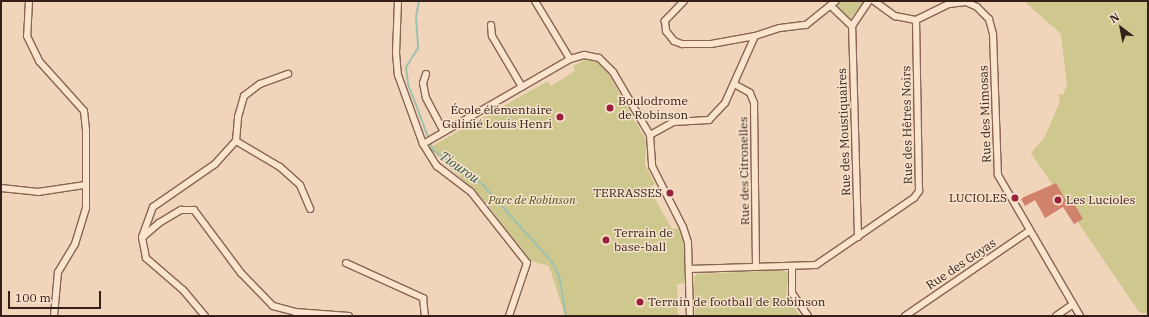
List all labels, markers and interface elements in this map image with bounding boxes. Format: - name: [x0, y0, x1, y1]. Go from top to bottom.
- north arrow: [1101, 8, 1141, 48]
- text: N: [1107, 10, 1122, 26]
- street label: Rue des Mimosas: [976, 65, 994, 163]
- street label: Rue des Hêtres Noirs: [899, 66, 915, 184]
- street label: Rue des Moustiquaires: [835, 68, 853, 196]
- place label: Boulodrome de Robinson: [618, 94, 688, 122]
- place label: École élémentaire Galinié Louis Henri: [442, 103, 552, 131]
- marker: Boulodrome de Robinson: [605, 103, 615, 113]
- marker: École élémentaire Galinié Louis Henri: [555, 112, 565, 122]
- street label: Rue des Citronelles: [736, 117, 752, 225]
- water label: Tiourou: [436, 149, 482, 187]
- place label: TERRASSES: [593, 186, 662, 200]
- marker: TERRASSES: [665, 188, 675, 198]
- place label: LUCIOLES: [949, 191, 1007, 205]
- park label: Parc de Robinson: [488, 193, 576, 207]
- marker: LUCIOLES: [1010, 193, 1020, 203]
- place label: Les Lucioles: [1066, 193, 1135, 207]
- marker: Les Lucioles: [1053, 195, 1063, 205]
- place label: Terrain de base-ball: [614, 226, 673, 254]
- marker: Terrain de base-ball: [601, 235, 611, 245]
- street label: Rue des Goyas: [923, 235, 999, 293]
- scale bar: [10, 283, 103, 309]
- text: 100 m: [15, 290, 51, 305]
- place label: Terrain de football de Robinson: [648, 295, 825, 309]
- marker: Terrain de football de Robinson: [635, 297, 645, 307]

